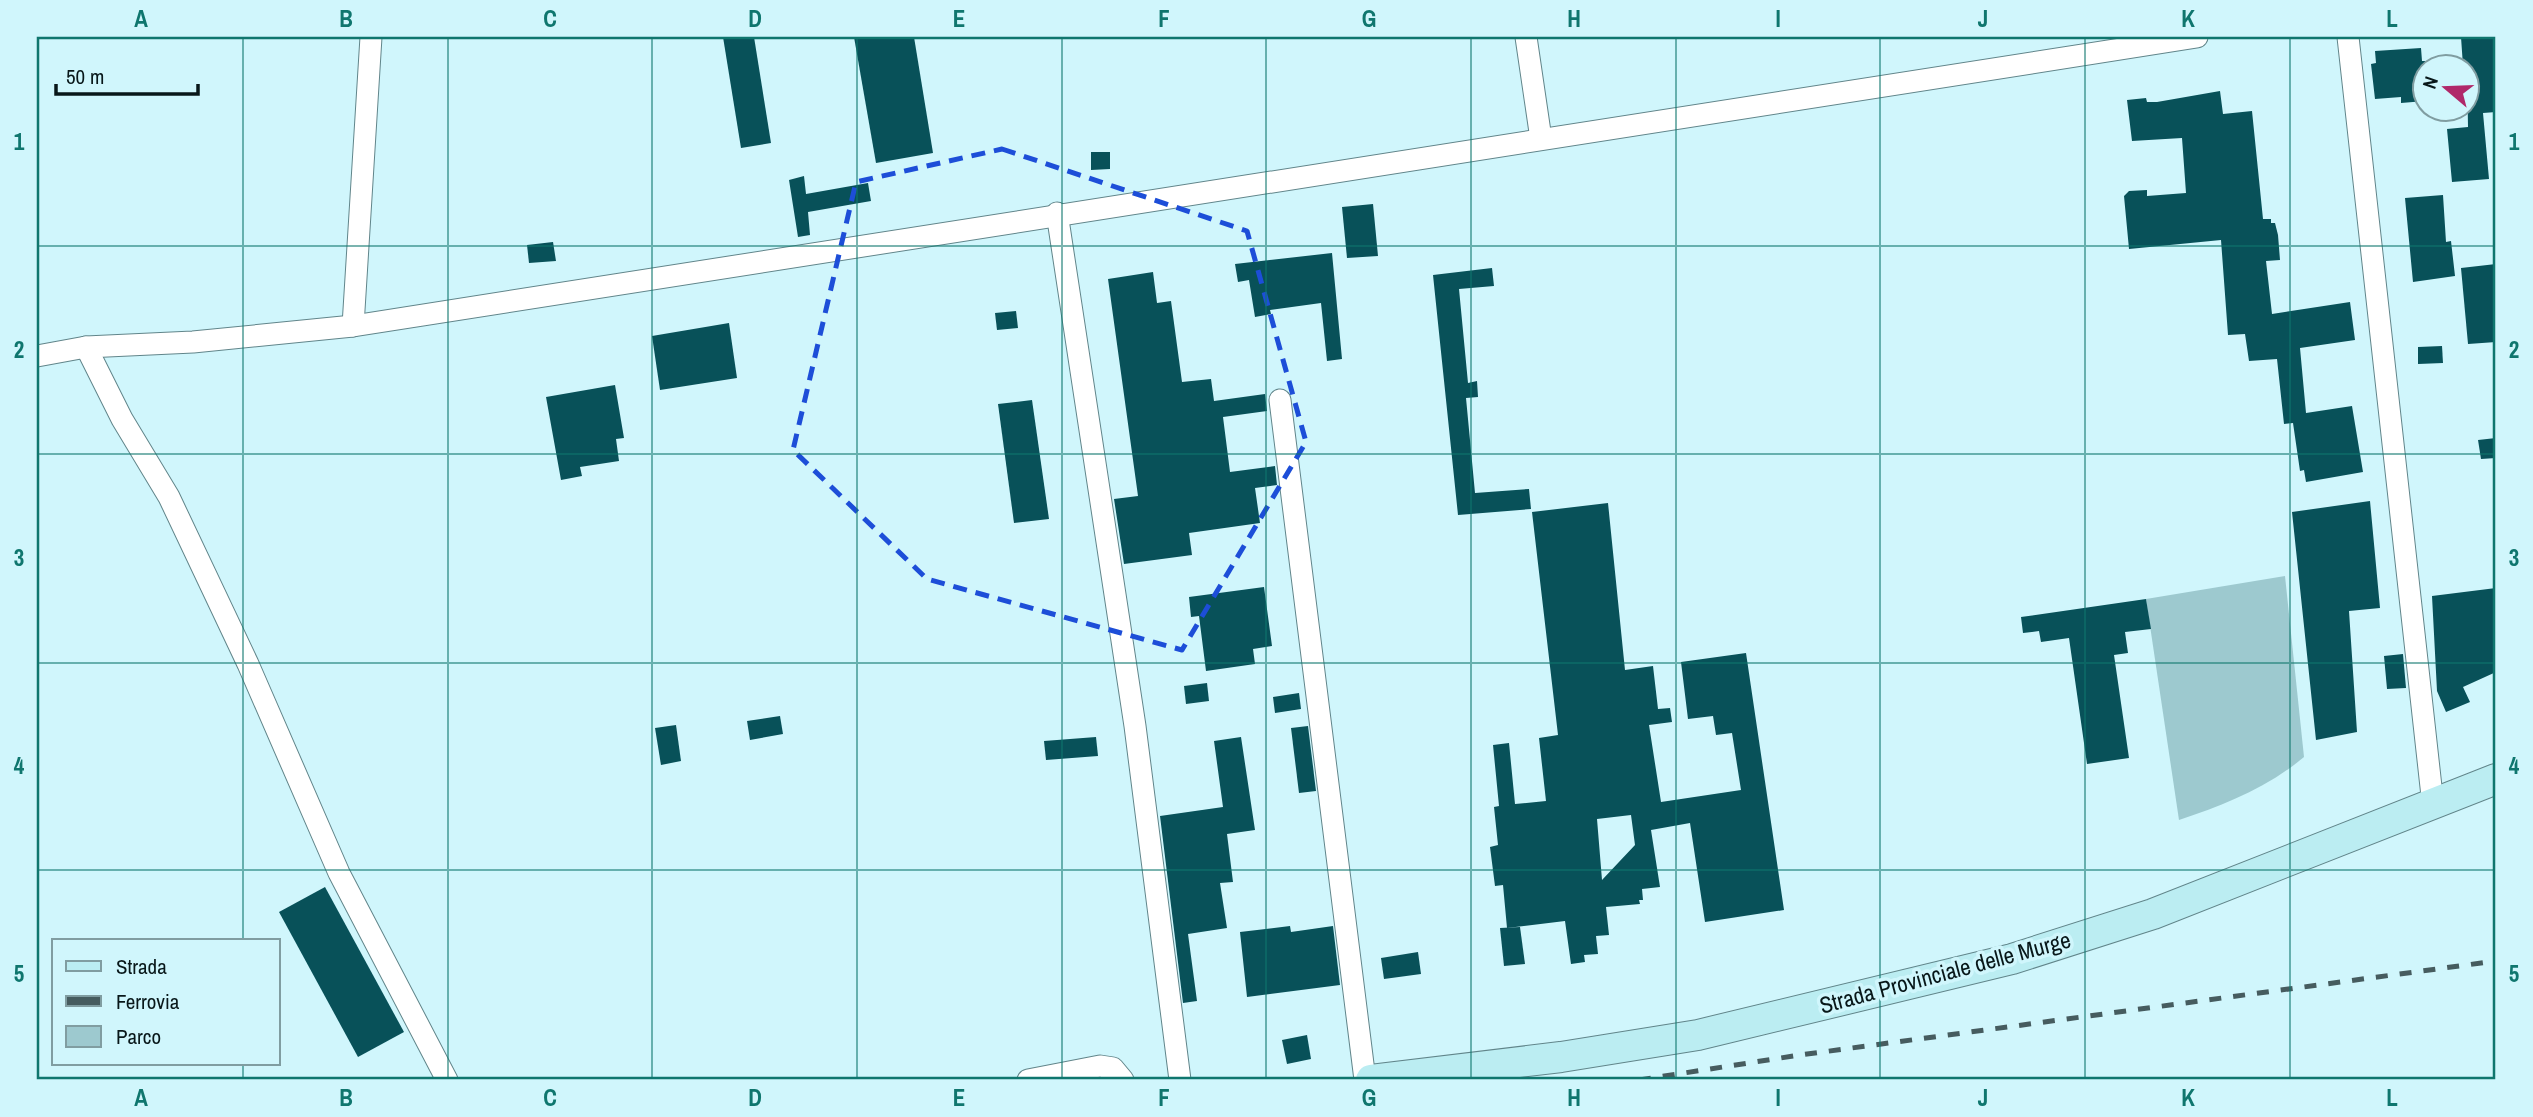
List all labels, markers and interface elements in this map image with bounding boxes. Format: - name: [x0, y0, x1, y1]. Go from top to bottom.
- text: A: [134, 3, 148, 34]
- text: B: [339, 3, 353, 34]
- text: C: [543, 3, 557, 34]
- text: D: [748, 3, 762, 34]
- text: E: [953, 3, 965, 34]
- text: F: [1158, 3, 1170, 34]
- text: G: [1362, 3, 1376, 34]
- text: H: [1567, 3, 1581, 34]
- text: I: [1775, 3, 1781, 34]
- text: J: [1978, 3, 1988, 34]
- text: K: [2181, 3, 2195, 34]
- text: L: [2386, 3, 2398, 34]
- scale bar: [56, 52, 198, 96]
- north arrow: [2410, 52, 2480, 122]
- text: 50 m: [66, 62, 104, 91]
- text: N: [2416, 73, 2444, 92]
- text: 1: [14, 126, 25, 157]
- text: 1: [2509, 126, 2520, 157]
- text: 2: [14, 334, 24, 365]
- text: 2: [2509, 334, 2519, 365]
- text: 3: [14, 542, 24, 573]
- text: 3: [2509, 542, 2519, 573]
- text: 4: [14, 750, 25, 781]
- text: 4: [2509, 750, 2520, 781]
- street label: Strada Provinciale delle Murge: [1816, 924, 2074, 1020]
- legend: [52, 939, 280, 1064]
- text: Strada: [116, 952, 167, 981]
- text: 5: [14, 958, 24, 989]
- text: 5: [2509, 958, 2519, 989]
- text: Ferrovia: [116, 987, 180, 1016]
- text: Parco: [116, 1022, 161, 1051]
- text: A: [134, 1082, 148, 1113]
- text: B: [339, 1082, 353, 1113]
- text: C: [543, 1082, 557, 1113]
- text: D: [748, 1082, 762, 1113]
- text: E: [953, 1082, 965, 1113]
- text: F: [1158, 1082, 1170, 1113]
- text: G: [1362, 1082, 1376, 1113]
- text: H: [1567, 1082, 1581, 1113]
- text: I: [1775, 1082, 1781, 1113]
- text: J: [1978, 1082, 1988, 1113]
- text: K: [2181, 1082, 2195, 1113]
- text: L: [2386, 1082, 2398, 1113]

